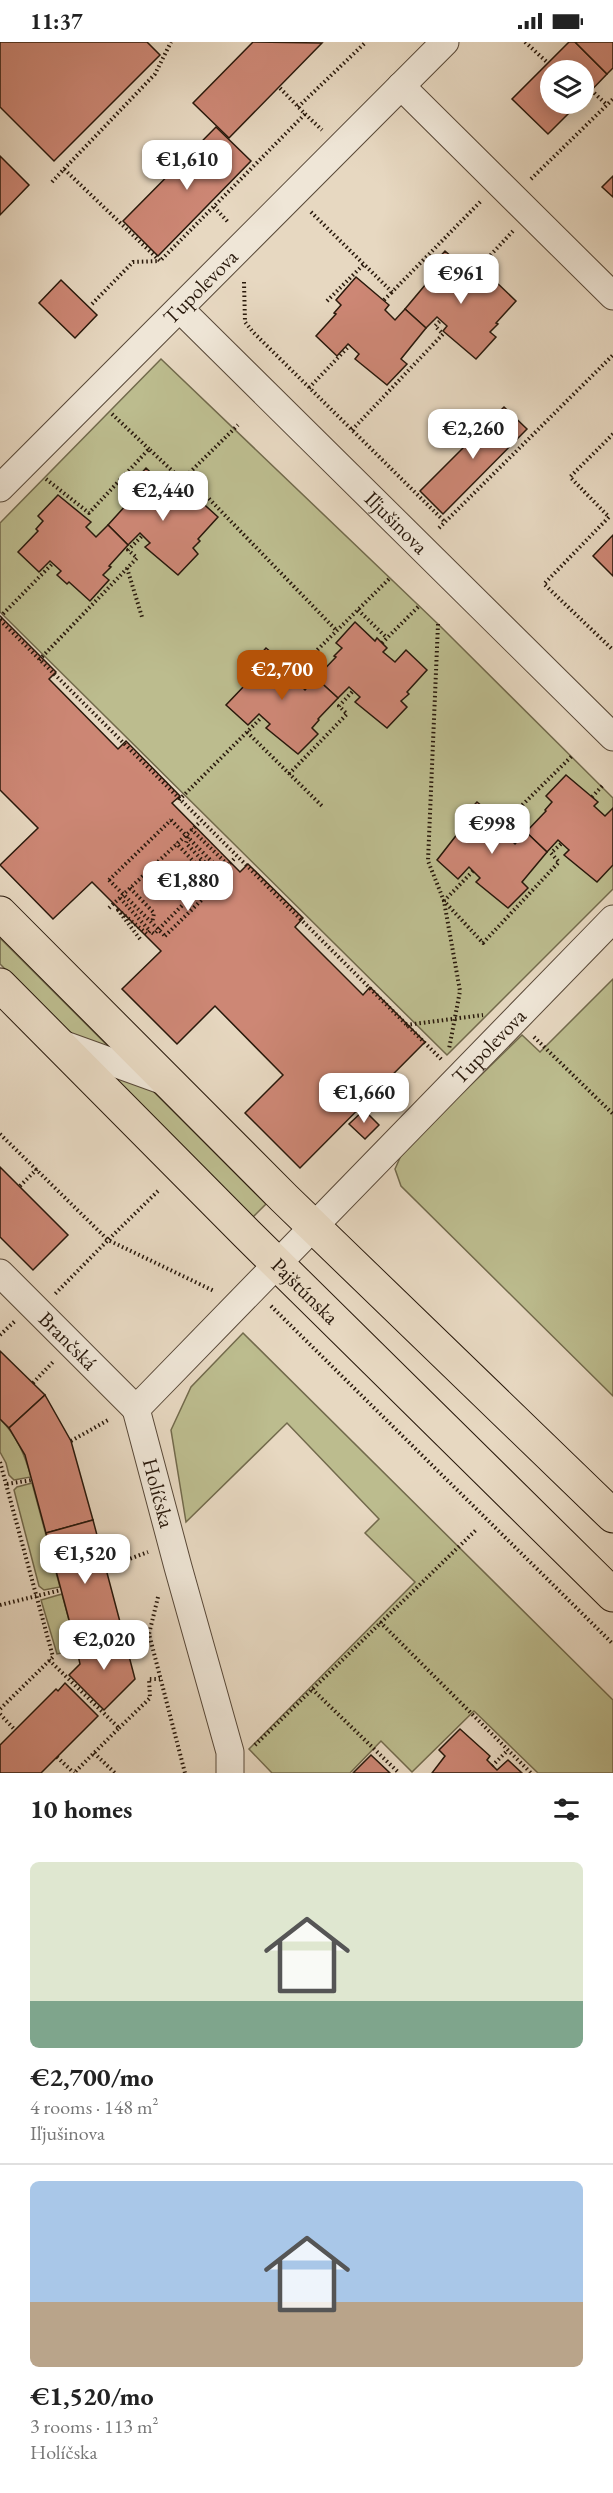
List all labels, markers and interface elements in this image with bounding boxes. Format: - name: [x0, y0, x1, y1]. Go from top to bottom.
- text: 11:37: [30, 7, 83, 36]
- map controls: [540, 60, 594, 114]
- button: layers: [540, 60, 594, 114]
- pin: €1,610: [138, 140, 236, 191]
- text: €1,610: [156, 146, 218, 172]
- street label: Tupolevova: [157, 243, 244, 330]
- pin: €961: [425, 254, 497, 305]
- text: €961: [438, 260, 484, 286]
- pin: €2,260: [424, 409, 522, 460]
- text: €2,260: [442, 415, 504, 441]
- pin: €2,440: [114, 471, 212, 522]
- text: €2,440: [132, 477, 194, 503]
- street label: Iľjušinova: [359, 485, 434, 560]
- pin: €2,700: [233, 650, 331, 701]
- text: €2,700: [251, 656, 313, 682]
- pin: €998: [456, 804, 528, 855]
- text: €998: [469, 810, 515, 836]
- pin: €1,880: [139, 861, 237, 912]
- text: €1,880: [157, 867, 219, 893]
- street label: Tupolevova: [446, 1002, 532, 1090]
- pin: €1,660: [315, 1073, 413, 1124]
- text: €1,660: [333, 1079, 395, 1105]
- street label: Pajštúnska: [266, 1252, 345, 1330]
- street label: Brančská: [33, 1305, 104, 1376]
- street label: Holíčska: [137, 1455, 181, 1531]
- pin: €1,520: [36, 1534, 134, 1585]
- text: €1,520: [54, 1540, 116, 1566]
- pin: €2,020: [55, 1620, 153, 1671]
- text: €2,020: [73, 1626, 135, 1652]
- text: 10 homes: [30, 1792, 132, 1826]
- icon: filters: [550, 1793, 583, 1826]
- icon: home: [253, 1901, 361, 2009]
- text: €2,700/mo: [30, 2060, 154, 2094]
- text: 4 rooms · 148 m²: [30, 2094, 158, 2120]
- text: Iľjušinova: [30, 2120, 105, 2146]
- icon: home: [253, 2220, 361, 2328]
- text: €1,520/mo: [30, 2379, 154, 2413]
- text: 3 rooms · 113 m²: [30, 2413, 158, 2439]
- text: Holíčska: [30, 2439, 97, 2465]

